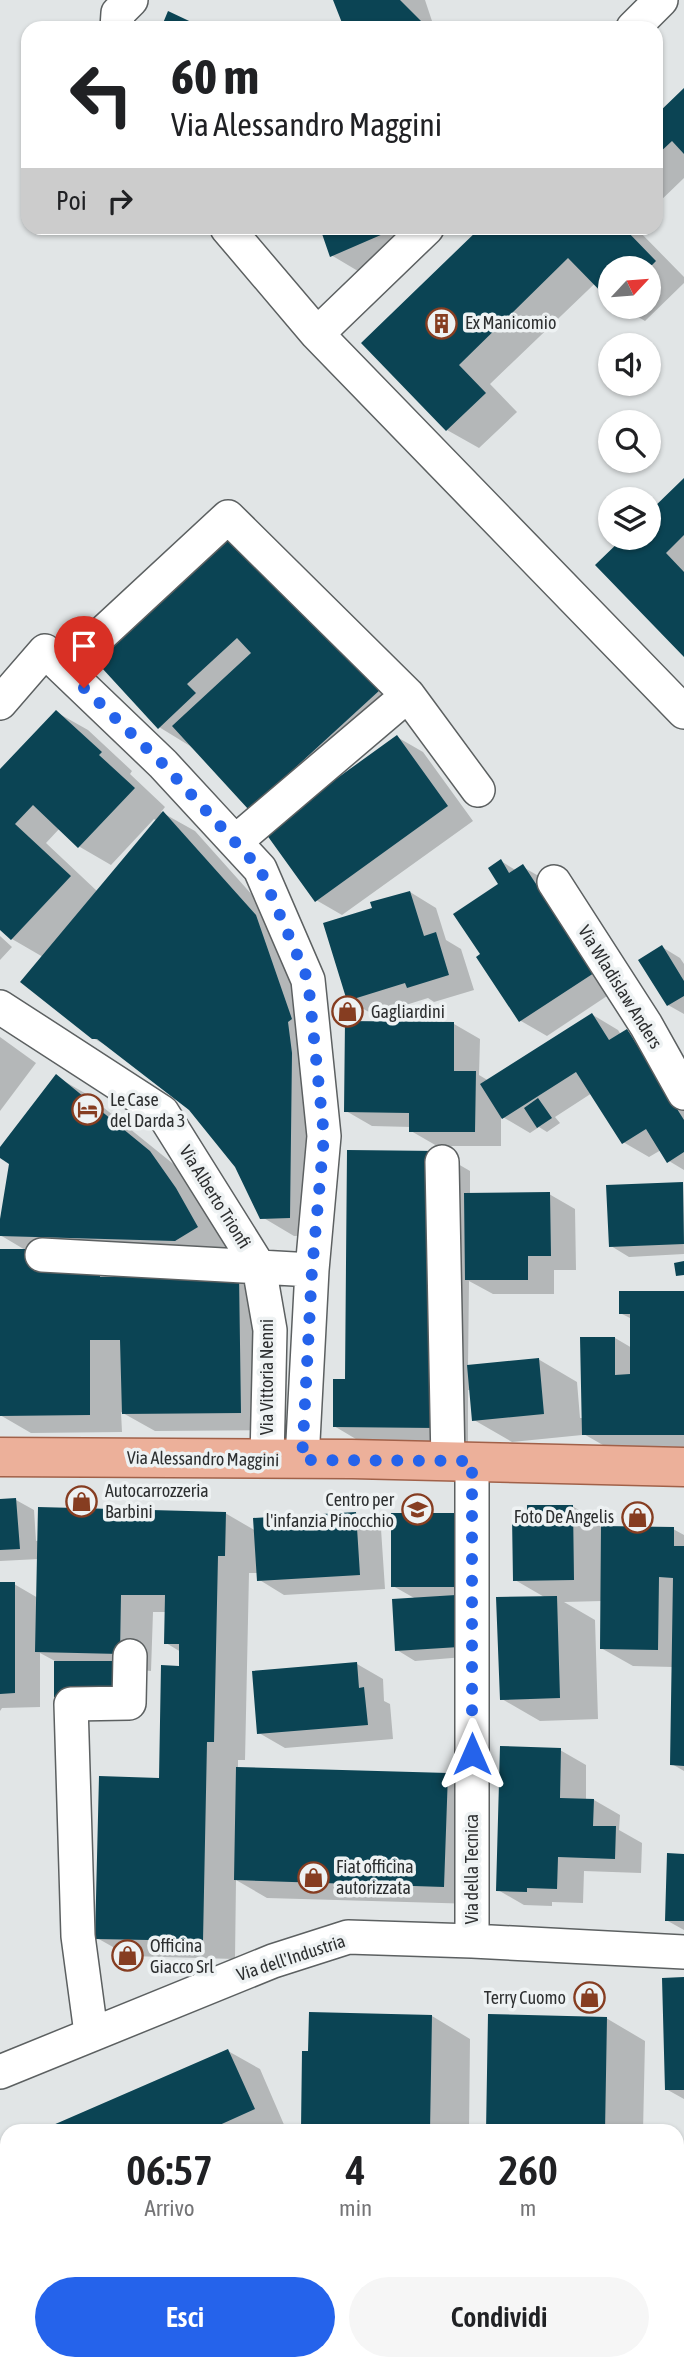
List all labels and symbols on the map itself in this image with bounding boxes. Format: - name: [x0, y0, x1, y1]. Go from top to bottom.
- north arrow: [598, 256, 662, 318]
- building icon: Ex Manicomio: [425, 306, 459, 340]
- place label: Ex Manicomio: [465, 312, 556, 333]
- pin: [54, 616, 114, 688]
- street label: Via Wladislaw Anders: [574, 921, 667, 1052]
- shop icon: Gagliardini: [331, 995, 365, 1029]
- place label: Gagliardini: [371, 1001, 445, 1022]
- place label: Le Case del Darda 3: [110, 1089, 186, 1131]
- hotel icon: Le Case del Darda 3: [70, 1093, 104, 1127]
- street label: Via Alberto Trionfi: [175, 1141, 256, 1252]
- street label: Via Vittoria Nenni: [256, 1319, 277, 1435]
- street label: Via Alessandro Maggini: [127, 1447, 279, 1470]
- place label: Autocarrozzeria Barbini: [105, 1480, 209, 1522]
- shop icon: Autocarrozzeria Barbini: [65, 1484, 99, 1518]
- place label: Centro per l'infanzia Pinocchio: [265, 1489, 395, 1531]
- school or university icon: Centro per l'infanzia Pinocchio: [400, 1493, 434, 1527]
- shop icon: Foto De Angelis: [620, 1500, 654, 1534]
- place label: Foto De Angelis: [514, 1506, 614, 1527]
- position arrow: [435, 1717, 509, 1791]
- street label: Via della Tecnica: [461, 1814, 482, 1924]
- place label: Fiat officina autorizzata: [336, 1856, 414, 1898]
- shop icon: Fiat officina autorizzata: [296, 1860, 330, 1894]
- street label: Via dell'Industria: [234, 1930, 348, 1985]
- place label: Officina Giacco Srl: [150, 1935, 214, 1977]
- shop icon: Officina Giacco Srl: [110, 1939, 144, 1973]
- shop icon: Terry Cuomo: [572, 1981, 606, 2015]
- place label: Terry Cuomo: [484, 1987, 566, 2008]

